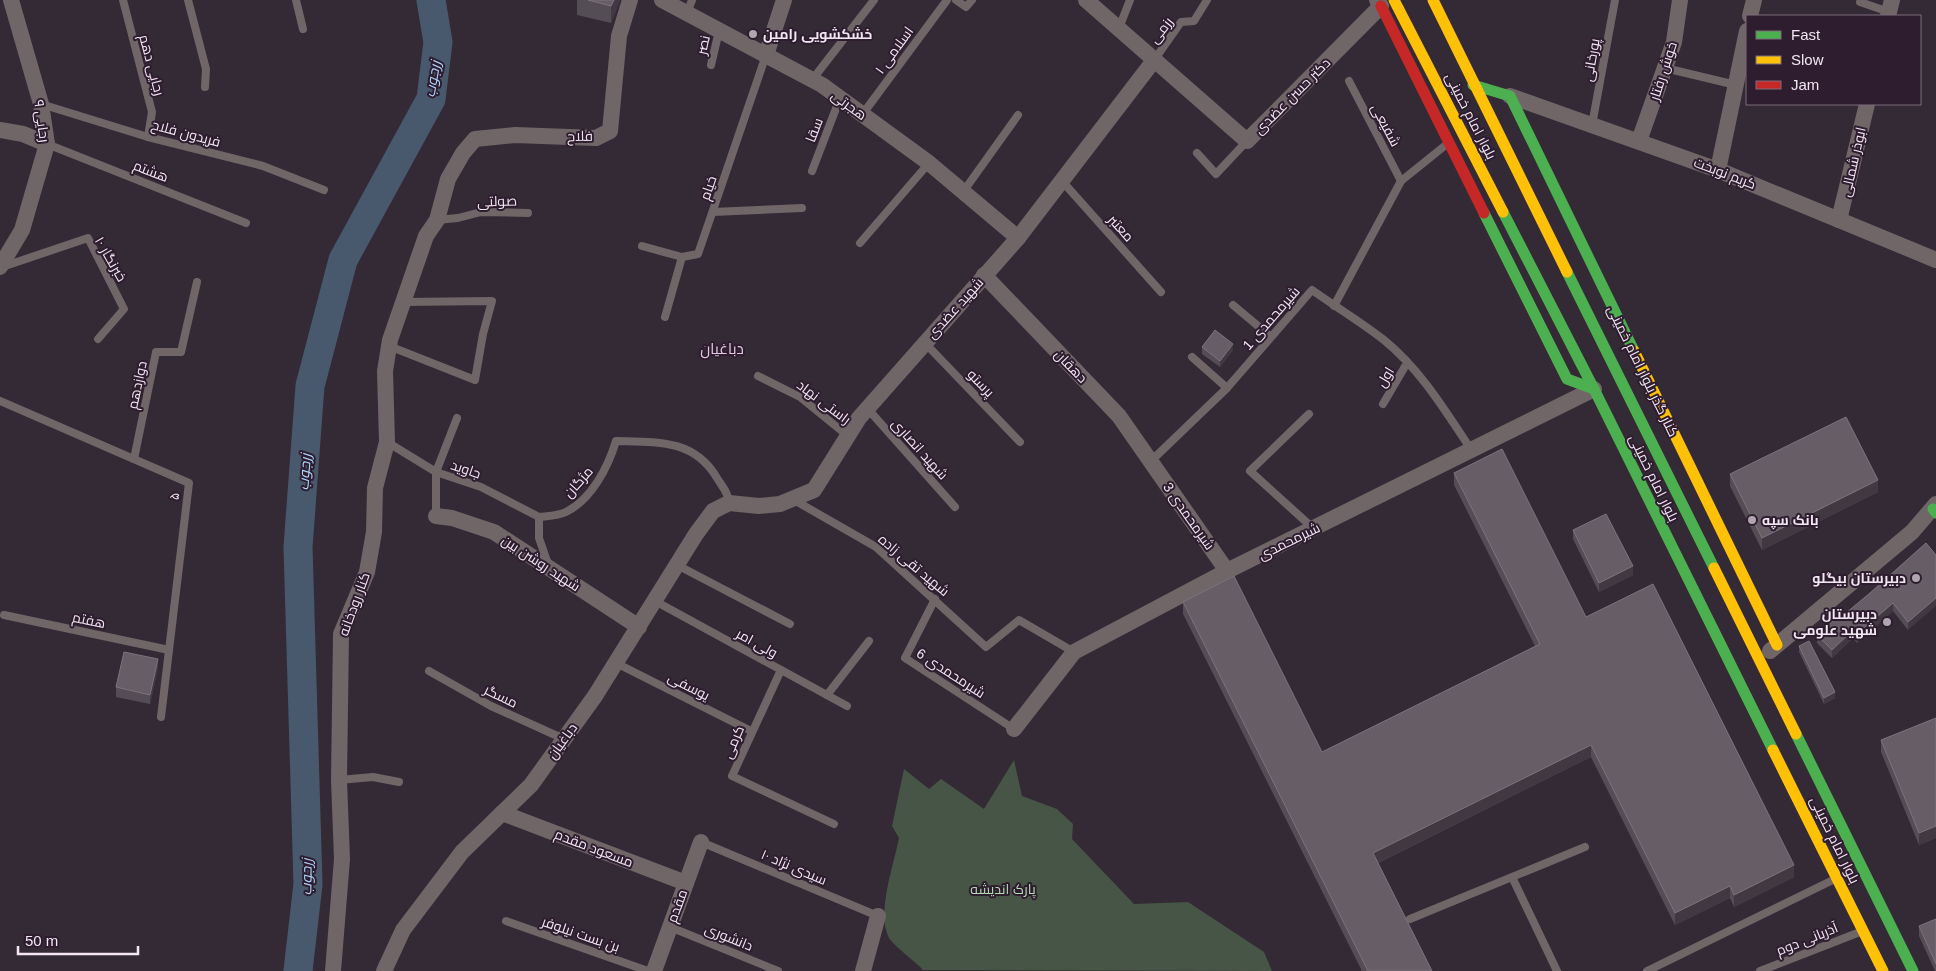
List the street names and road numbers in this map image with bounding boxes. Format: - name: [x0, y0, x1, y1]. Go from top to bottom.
- street label: رزمی: [1146, 14, 1176, 46]
- street label: اسلامی ۱: [872, 23, 916, 77]
- street label: رجایی دهم: [134, 33, 168, 98]
- street label: نصر: [693, 34, 713, 57]
- street label: پورخانی: [1579, 37, 1605, 83]
- street label: خوش رفتار: [1646, 40, 1680, 103]
- street label: دکتر حسن عضدی: [1251, 55, 1333, 137]
- street label: بلوار امام خمینی: [1441, 70, 1500, 163]
- street label: هجرتی: [828, 87, 870, 123]
- street label: رجایی ۹: [31, 99, 53, 143]
- street label: شفیعی: [1368, 101, 1404, 149]
- street label: فریدون فلاح: [149, 116, 222, 151]
- street label: سقا: [802, 116, 826, 144]
- street label: ابوذر شمالی: [1837, 125, 1869, 199]
- street label: فلاح: [567, 128, 593, 145]
- street label: کریم نوبخت: [1691, 154, 1758, 194]
- street label: هشتم: [130, 157, 171, 187]
- street label: خیام: [696, 174, 721, 203]
- street label: صولتی: [477, 192, 517, 210]
- street label: معتبر: [1104, 211, 1137, 245]
- street label: خبرنگار ۱۰: [92, 234, 130, 284]
- street label: شهید عضدی: [923, 274, 987, 342]
- street label: شیرمحمدی 1: [1239, 283, 1303, 353]
- street label: کنار گذر بلوار امام خمینی: [1602, 303, 1682, 440]
- street label: دهقان: [1051, 346, 1091, 386]
- street label: دوازدهم: [124, 359, 152, 411]
- street label: اول: [1373, 364, 1398, 391]
- street label: پرستو: [963, 366, 998, 402]
- street label: راستی نهاد: [794, 377, 854, 427]
- street label: شهید انصاری: [889, 415, 951, 483]
- street label: بلوار امام خمینی: [1624, 432, 1682, 525]
- street label: جاوید: [449, 456, 483, 482]
- street label: مژگان: [560, 463, 596, 501]
- street label: شیرمحمدی 3: [1160, 479, 1218, 553]
- street label: ۵: [166, 491, 182, 501]
- street label: شیرمحمدی: [1255, 519, 1323, 563]
- street label: شهید تقی زاده: [875, 531, 953, 599]
- street label: شهید روشن بین: [499, 532, 583, 594]
- street label: کنار رودخانه: [335, 570, 373, 638]
- street label: هفتم: [71, 609, 107, 633]
- street label: ولی امر: [733, 625, 780, 661]
- street label: شیرمحمدی 6: [914, 645, 988, 701]
- street label: یوسفی: [665, 669, 713, 703]
- street label: مسگر: [481, 681, 520, 711]
- street label: دباغیان: [544, 720, 580, 762]
- street label: کرمی: [719, 723, 747, 761]
- street label: بلوار امام خمینی: [1805, 794, 1863, 887]
- street label: مسعود مقدم: [552, 826, 636, 872]
- street label: سیدی نژاد ۱۰: [759, 846, 829, 888]
- street label: مقدم: [664, 887, 692, 925]
- street label: بن بست نیلوفر: [539, 913, 622, 955]
- street label: آذربانی دوم: [1774, 919, 1841, 960]
- street label: دانشوری: [703, 920, 755, 954]

